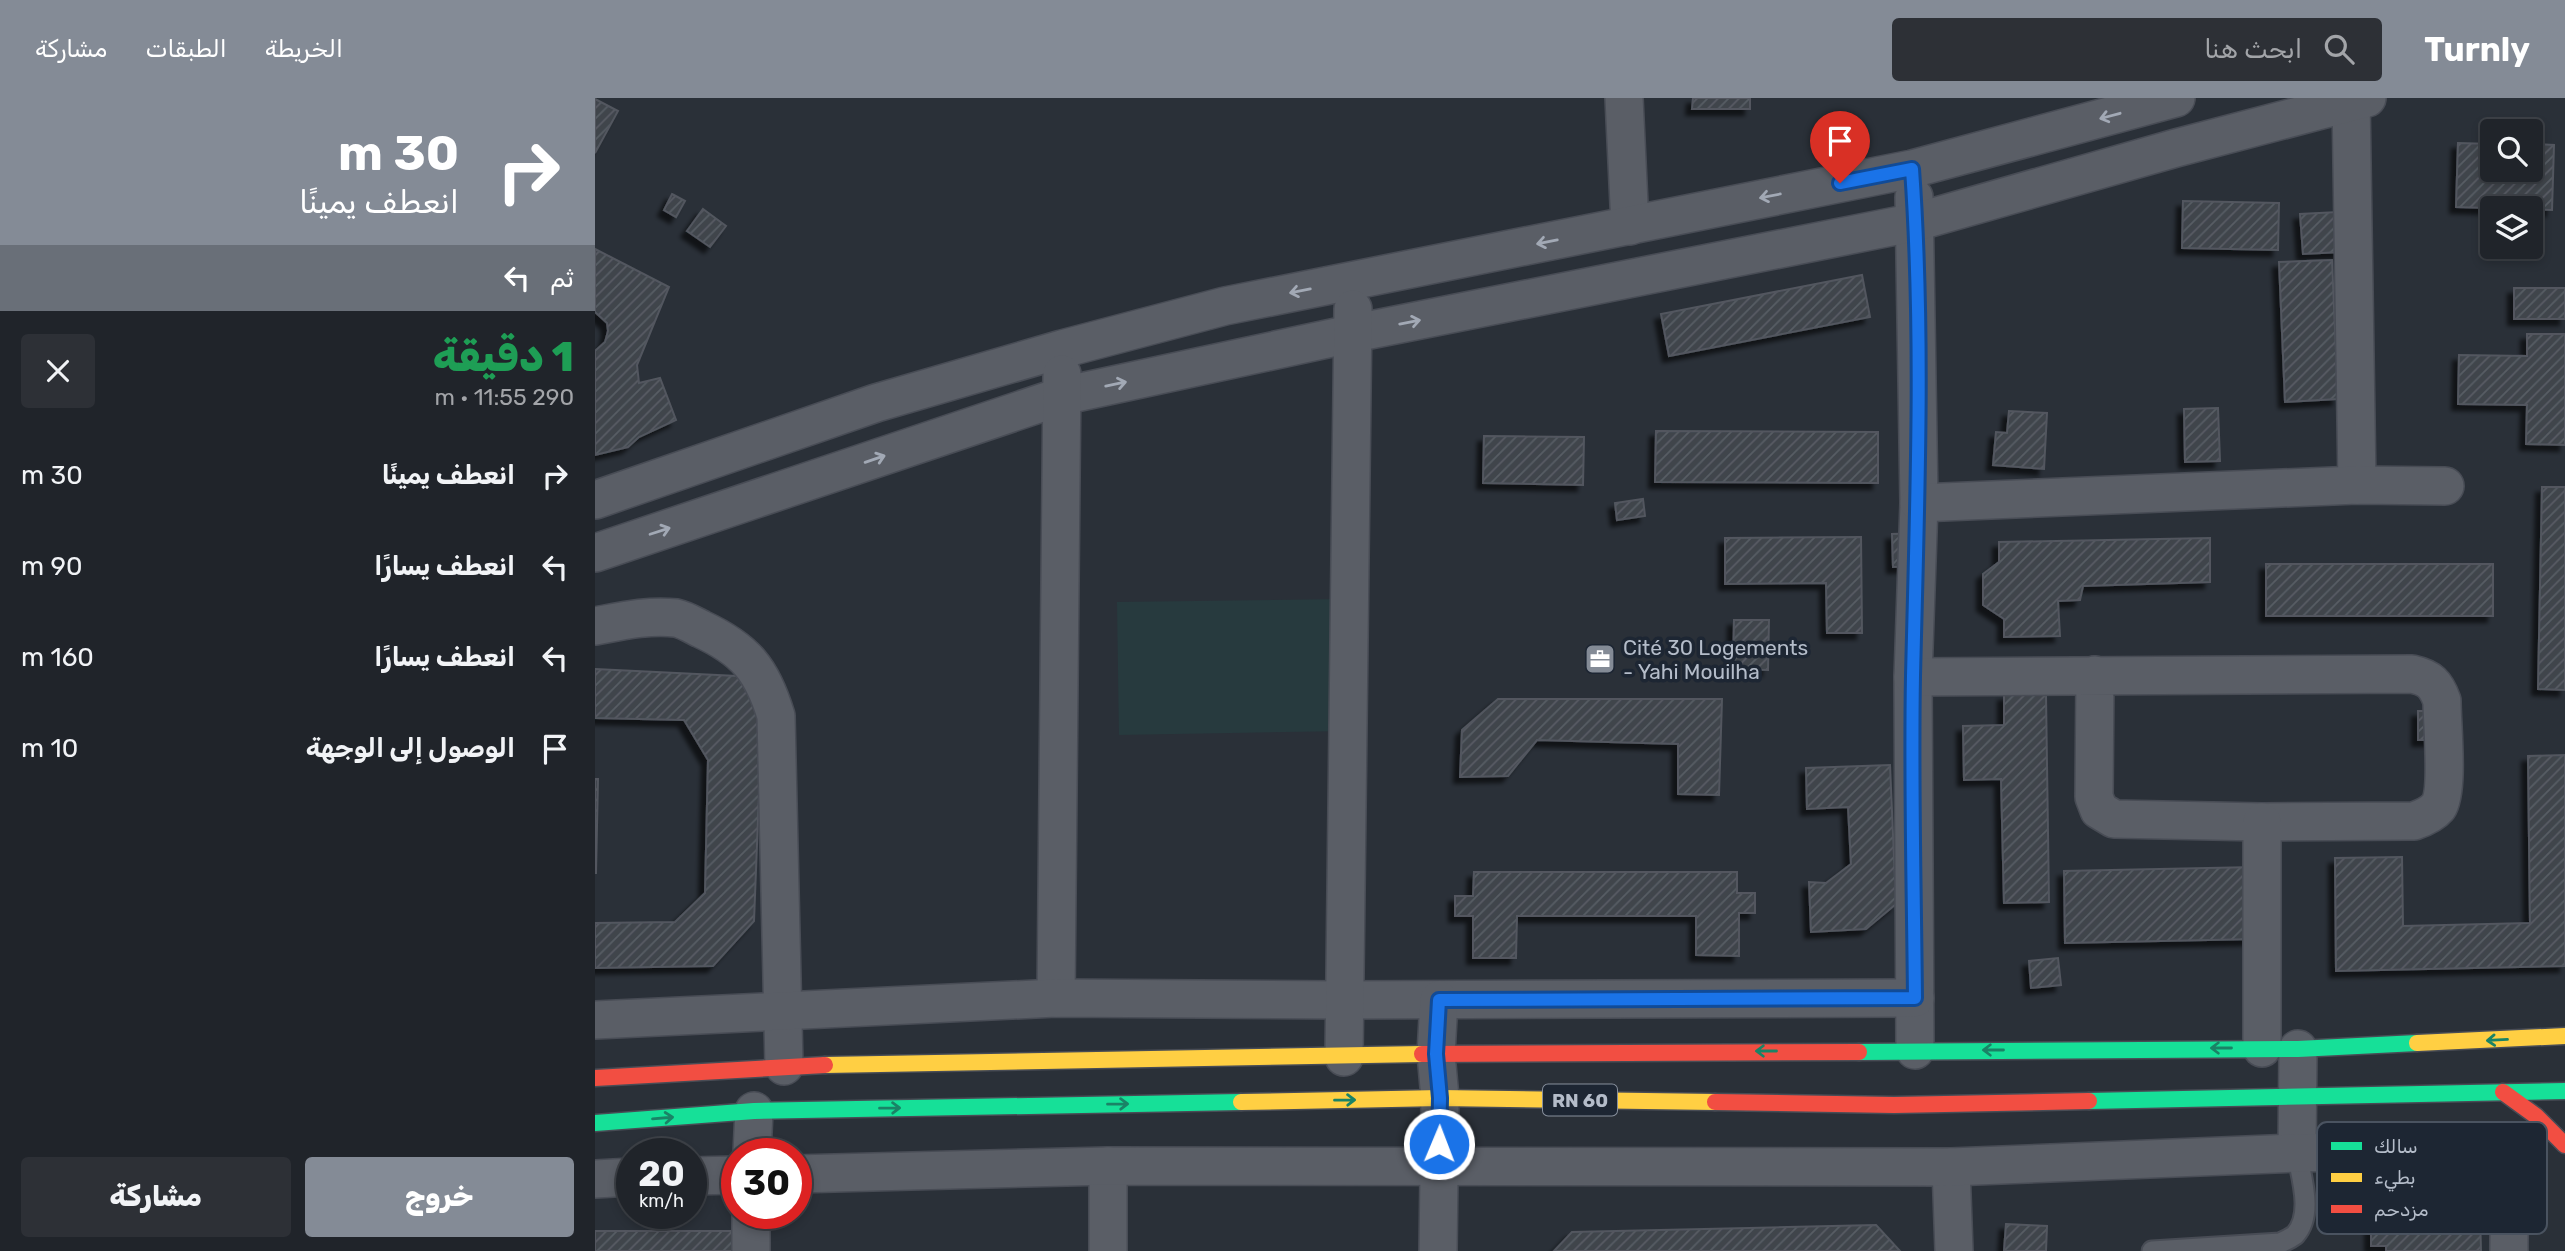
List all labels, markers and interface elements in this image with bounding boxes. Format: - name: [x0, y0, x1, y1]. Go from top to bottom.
- search box: [1892, 18, 2382, 81]
- icon: search: [2320, 30, 2358, 68]
- text: Turnly: [2424, 30, 2530, 69]
- text: ابحث هنا: [2204, 34, 2302, 65]
- text: مشاركة: [35, 35, 107, 63]
- text: الطبقات: [145, 35, 227, 63]
- text: الخريطة: [265, 35, 343, 63]
- one-way arrow: [2100, 110, 2122, 123]
- pin: [1810, 111, 1870, 183]
- map controls: [2480, 119, 2543, 259]
- button: search: [2480, 119, 2543, 182]
- icon: arrive: [1821, 122, 1859, 160]
- text: 30 m: [338, 124, 459, 182]
- icon: right: [483, 126, 574, 217]
- text: انعطف يمينًا: [299, 183, 459, 221]
- one-way arrow: [1759, 190, 1782, 204]
- button: layers: [2480, 196, 2543, 259]
- one-way arrow: [1536, 236, 1559, 250]
- icon: left: [498, 259, 536, 297]
- text: ثم: [550, 263, 574, 294]
- one-way arrow: [1289, 285, 1312, 299]
- one-way arrow: [1398, 314, 1421, 328]
- text: 1 دقيقة: [433, 332, 574, 382]
- button: close: [21, 334, 95, 408]
- one-way arrow: [1104, 377, 1127, 391]
- text: 290 m · 11:55: [434, 383, 574, 411]
- one-way arrow: [864, 452, 886, 464]
- icon: right: [536, 457, 574, 495]
- text: 30 m: [21, 460, 83, 491]
- text: انعطف يمينًا: [382, 460, 515, 491]
- one-way arrow: [648, 524, 670, 536]
- icon: left: [536, 548, 574, 586]
- text: 90 m: [21, 551, 82, 582]
- text: انعطف يسارًا: [374, 551, 515, 582]
- place label: Cité 30 Logements - Yahi Mouilha: [1623, 635, 1808, 684]
- icon: left: [536, 639, 574, 677]
- text: 160 m: [21, 642, 94, 673]
- text: انعطف يسارًا: [374, 642, 515, 673]
- office icon: Cité 30 Logements - Yahi Mouilha: [1583, 642, 1617, 676]
- icon: arrive: [536, 730, 574, 768]
- text: 10 m: [21, 733, 78, 764]
- text: الوصول إلى الوجهة: [306, 733, 515, 764]
- one-way arrow: [2486, 1033, 2509, 1046]
- one-way arrow: [2209, 1041, 2232, 1055]
- one-way arrow: [1982, 1043, 2005, 1056]
- one-way arrow: [1754, 1044, 1777, 1058]
- road number: RN 60: [1543, 1084, 1617, 1116]
- one-way arrow: [1333, 1093, 1356, 1106]
- one-way arrow: [1106, 1097, 1129, 1111]
- one-way arrow: [878, 1101, 901, 1115]
- position arrow: [1402, 1107, 1476, 1181]
- one-way arrow: [651, 1111, 674, 1124]
- legend: [2317, 1122, 2547, 1234]
- text: سالك: [2374, 1135, 2418, 1158]
- speed limit sign: 30: [721, 1138, 812, 1229]
- text: 20: [638, 1153, 685, 1195]
- button: مشاركة: [21, 1157, 291, 1237]
- button: خروج: [305, 1157, 574, 1237]
- text: بطيء: [2374, 1166, 2416, 1192]
- text: km/h: [639, 1190, 684, 1212]
- text: مزدحم: [2374, 1198, 2429, 1222]

